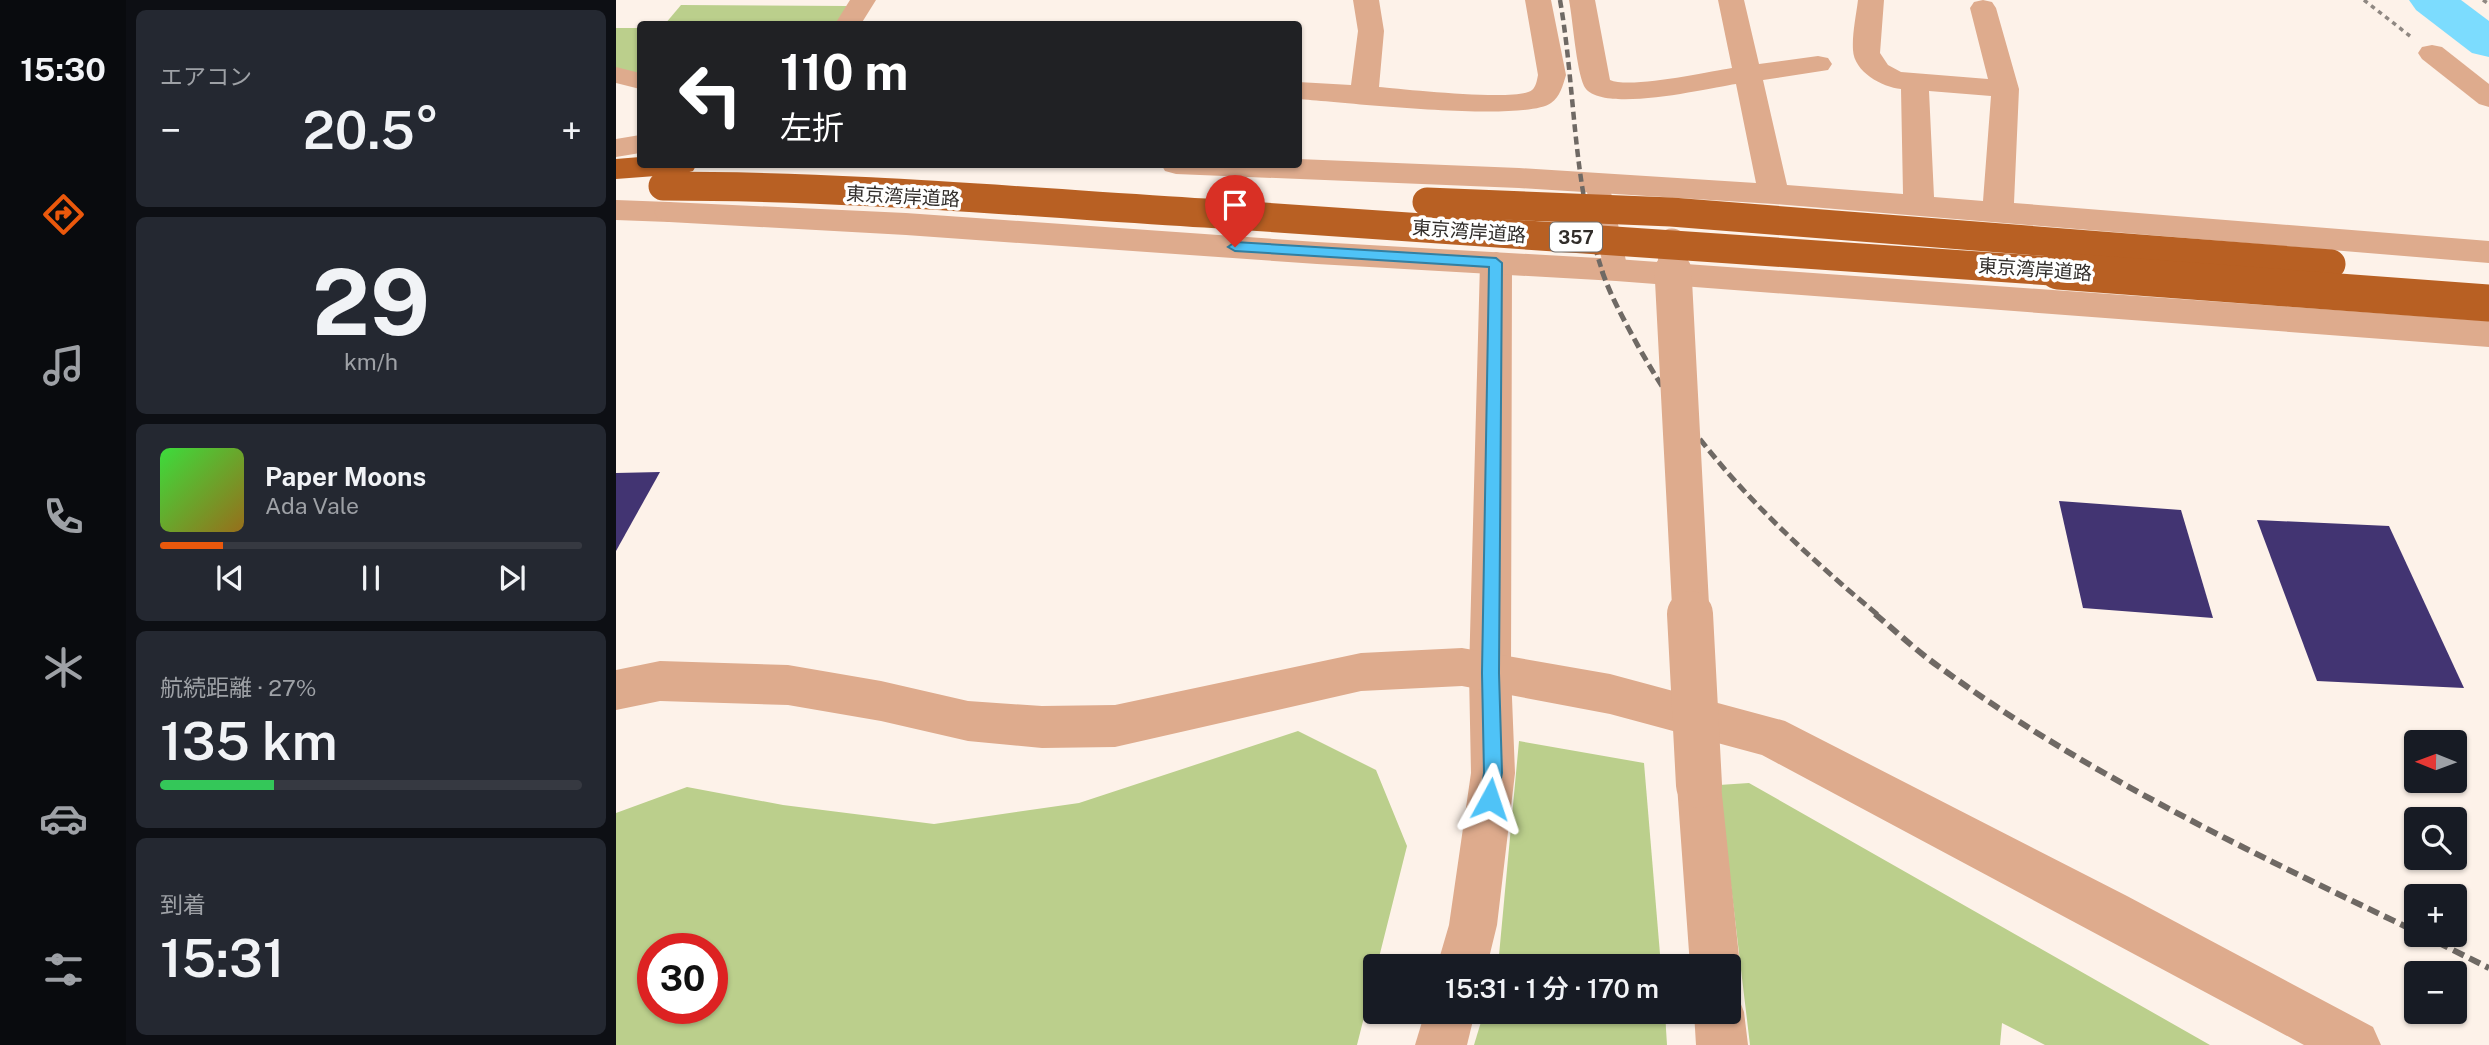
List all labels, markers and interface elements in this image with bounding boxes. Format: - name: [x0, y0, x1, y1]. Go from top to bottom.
- text: 110 m: [780, 43, 908, 101]
- icon: left: [665, 49, 756, 140]
- text: 15:30: [20, 51, 106, 88]
- text: エアコン: [160, 63, 252, 90]
- text: 20.5°: [303, 100, 439, 161]
- text: −: [160, 108, 181, 153]
- text: +: [561, 108, 582, 153]
- text: 左折: [780, 109, 844, 146]
- pin: [1205, 175, 1265, 247]
- street label: 東京湾岸道路: [845, 182, 961, 210]
- icon: arrive: [1216, 186, 1254, 224]
- icon: directions: [39, 190, 88, 239]
- street label: 東京湾岸道路: [1411, 216, 1527, 246]
- road number: 357: [1550, 222, 1602, 251]
- text: 29: [312, 249, 430, 355]
- street label: 東京湾岸道路: [1977, 254, 2093, 284]
- icon: music: [39, 341, 88, 390]
- text: km/h: [344, 348, 398, 375]
- text: Paper Moons: [265, 461, 426, 492]
- icon: phone: [39, 492, 88, 541]
- text: Ada Vale: [265, 492, 359, 519]
- icon: previous: [211, 559, 249, 597]
- icon: pause: [352, 559, 390, 597]
- icon: next: [493, 559, 531, 597]
- icon: climate: [39, 643, 88, 692]
- text: 航続距離 · 27%: [160, 674, 317, 701]
- text: 135 km: [160, 711, 337, 772]
- north arrow: [2404, 730, 2468, 793]
- map controls: [2404, 730, 2467, 1024]
- position arrow: [1453, 762, 1527, 836]
- icon: car: [39, 794, 88, 843]
- button: search: [2404, 807, 2467, 870]
- button: +: [2404, 884, 2467, 947]
- text: 到着: [160, 891, 206, 918]
- text: 15:31: [160, 928, 285, 989]
- speed limit sign: 30: [637, 933, 728, 1024]
- icon: filters: [39, 945, 88, 994]
- button: −: [2404, 961, 2467, 1024]
- text: 15:31 · 1 分 · 170 m: [1445, 973, 1659, 1004]

